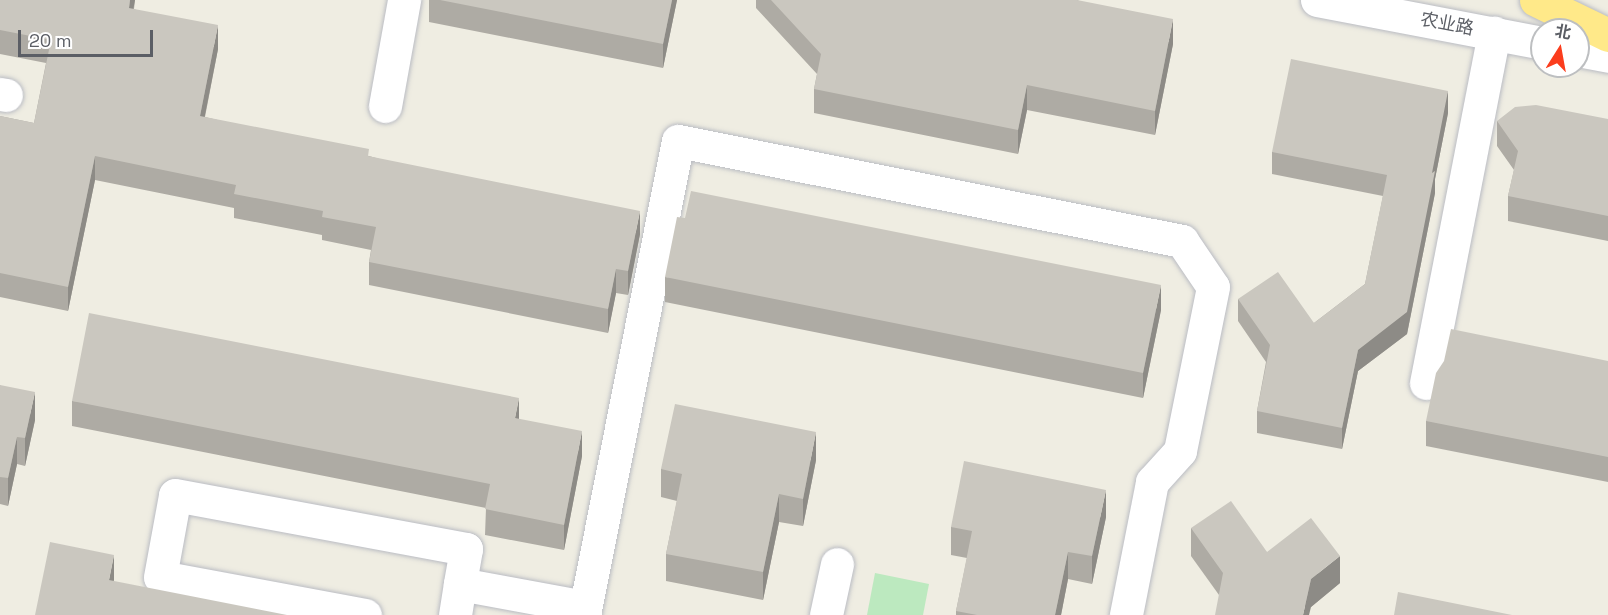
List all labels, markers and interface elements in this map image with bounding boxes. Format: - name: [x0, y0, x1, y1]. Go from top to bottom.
- street label: 农业路: [1418, 8, 1476, 40]
- scale bar: [21, 18, 156, 56]
- north arrow: [1530, 18, 1590, 78]
- text: 北: [1553, 20, 1573, 44]
- text: 20 m: [29, 29, 72, 52]

